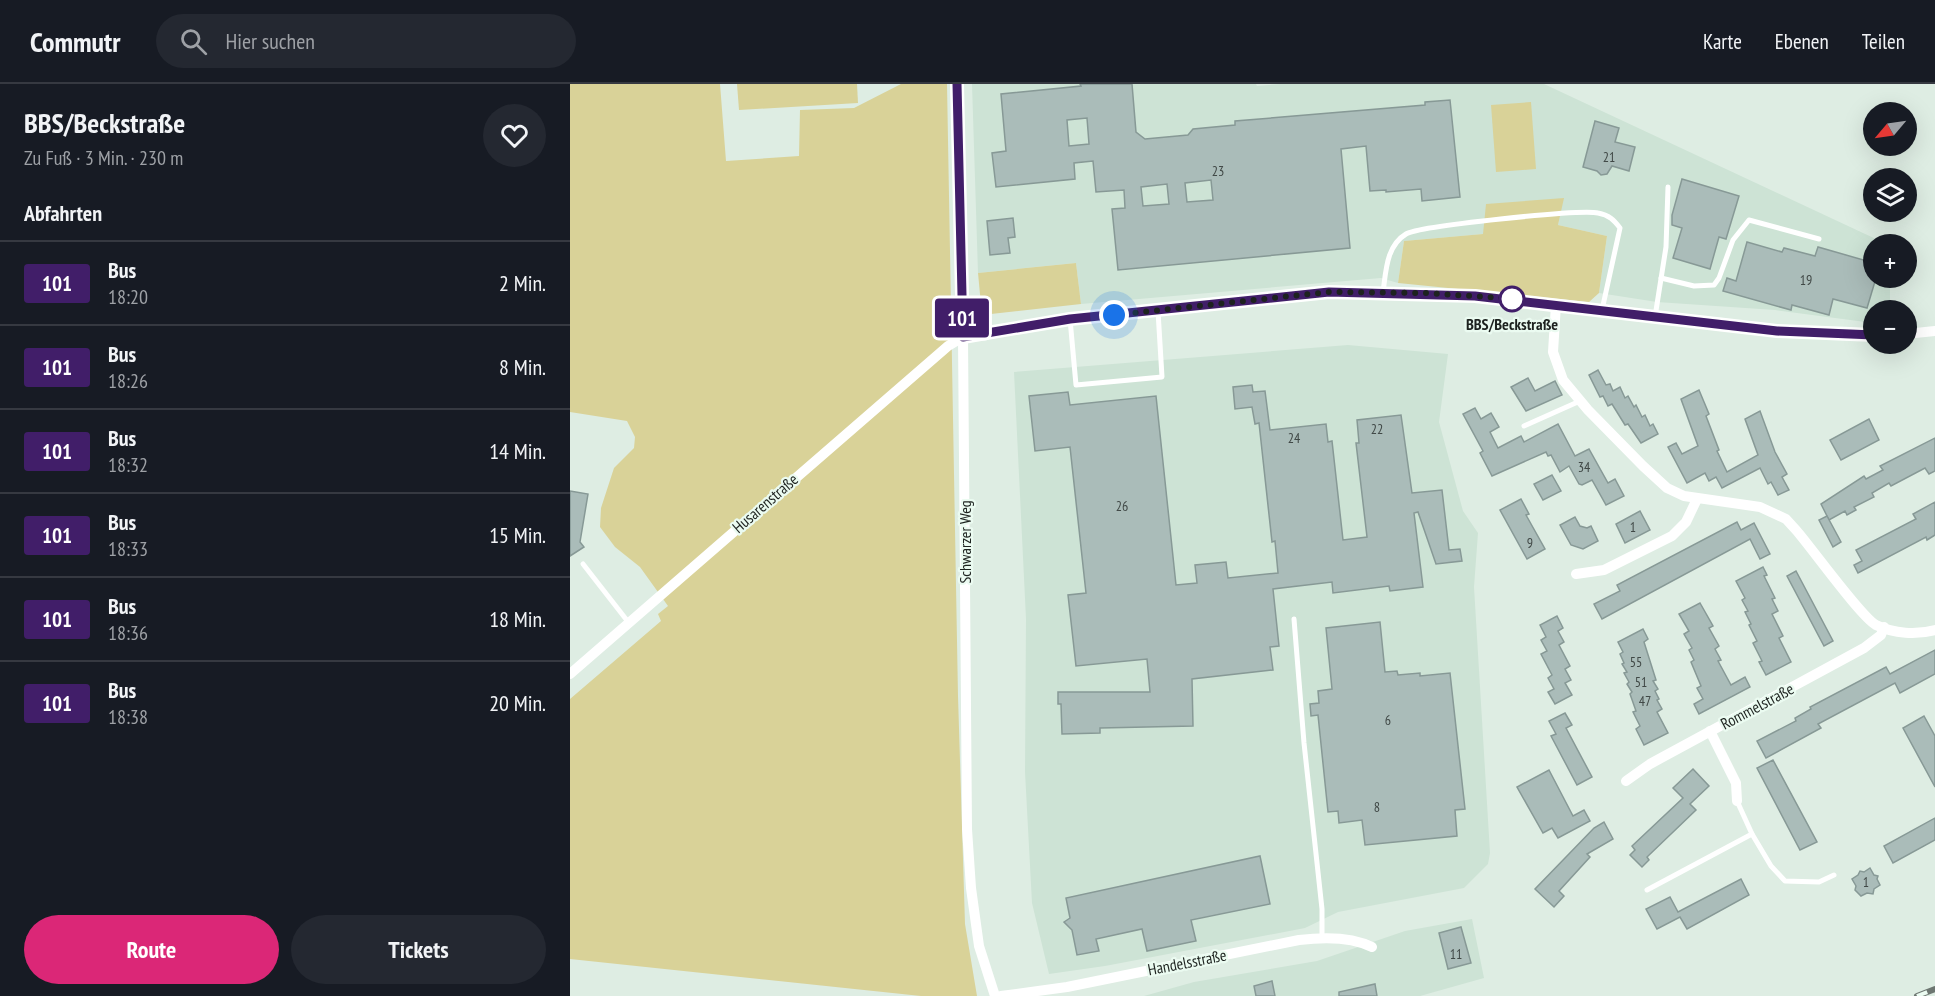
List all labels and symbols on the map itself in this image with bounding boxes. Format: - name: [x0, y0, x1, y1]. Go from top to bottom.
- north arrow: [1863, 102, 1917, 156]
- house number: 21: [1603, 148, 1615, 166]
- house number: 23: [1212, 162, 1224, 180]
- house number: 19: [1800, 271, 1812, 289]
- marker: BBS/Beckstraße: [1499, 286, 1525, 312]
- line badge: 101: [928, 298, 996, 338]
- your location: [1099, 300, 1129, 330]
- place label: BBS/Beckstraße: [1466, 314, 1558, 334]
- house number: 22: [1371, 420, 1383, 438]
- house number: 24: [1288, 429, 1301, 447]
- house number: 34: [1578, 458, 1591, 476]
- street label: Husarenstraße: [728, 469, 802, 537]
- house number: 26: [1116, 497, 1128, 515]
- street label: Schwarzer Weg: [955, 500, 975, 584]
- house number: 1: [1630, 518, 1636, 536]
- house number: 9: [1527, 534, 1533, 552]
- house number: 55: [1630, 653, 1642, 671]
- house number: 51: [1635, 673, 1647, 691]
- street label: Rommelstraße: [1717, 678, 1797, 734]
- house number: 47: [1639, 692, 1651, 710]
- house number: 6: [1385, 711, 1391, 729]
- house number: 8: [1374, 798, 1380, 816]
- house number: 1: [1863, 873, 1869, 891]
- street label: Handelsstraße: [1146, 945, 1228, 979]
- house number: 11: [1450, 945, 1462, 963]

